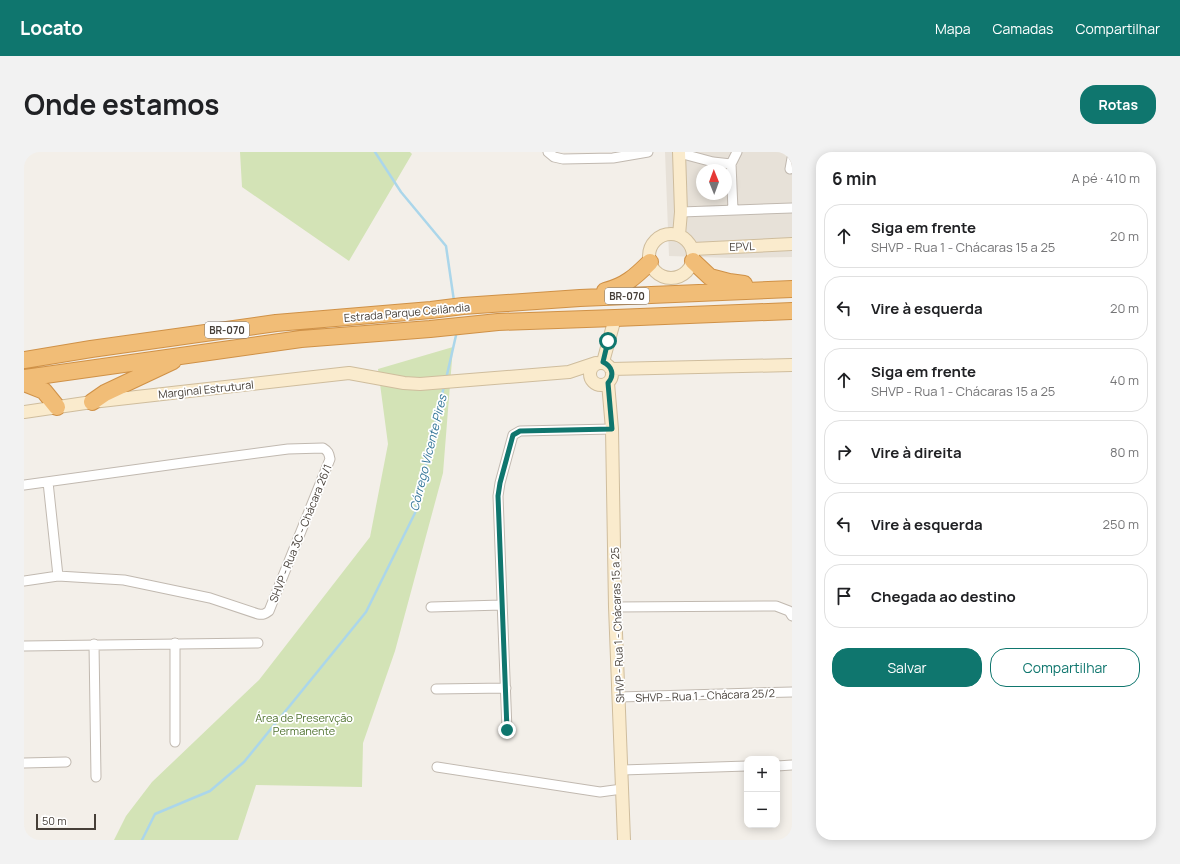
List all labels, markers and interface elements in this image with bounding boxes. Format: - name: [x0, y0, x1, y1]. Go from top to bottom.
- text: Locato: [20, 15, 83, 41]
- text: Mapa: [935, 19, 971, 38]
- text: Camadas: [993, 19, 1053, 38]
- text: Compartilhar: [1075, 19, 1160, 38]
- text: Onde estamos: [24, 85, 219, 123]
- button: Rotas: [1080, 85, 1156, 124]
- north arrow: [696, 164, 732, 200]
- text: 6 min: [832, 167, 877, 190]
- text: A pé · 410 m: [1071, 169, 1140, 187]
- text: Siga em frente: [871, 217, 976, 238]
- icon: ahead: [833, 225, 855, 247]
- text: 20 m: [1110, 227, 1139, 245]
- street label: EPVL: [729, 238, 755, 254]
- text: SHVP - Rua 1 - Chácaras 15 a 25: [871, 238, 1055, 256]
- road number: BR-070: [605, 288, 649, 304]
- icon: left: [833, 297, 855, 319]
- text: Vire à esquerda: [871, 298, 983, 319]
- street label: Estrada Parque Ceilândia: [343, 299, 471, 325]
- text: 20 m: [1110, 299, 1139, 317]
- road number: BR-070: [205, 322, 249, 338]
- route start: [599, 332, 617, 350]
- text: Siga em frente: [871, 361, 976, 382]
- icon: ahead: [833, 369, 855, 391]
- text: 40 m: [1110, 371, 1139, 389]
- street label: Marginal Estrutural: [158, 377, 254, 401]
- text: SHVP - Rua 1 - Chácaras 15 a 25: [871, 382, 1055, 400]
- water label: Córrego Vicente Pires: [405, 391, 451, 513]
- icon: right: [833, 441, 855, 463]
- text: Vire à direita: [871, 442, 962, 463]
- text: 80 m: [1110, 443, 1139, 461]
- street label: SHVP - Rua 3C - Chácara 26/1: [265, 462, 335, 604]
- icon: left: [833, 513, 855, 535]
- text: Vire à esquerda: [871, 514, 983, 535]
- text: 250 m: [1103, 515, 1139, 533]
- street label: SHVP - Rua 1 - Chácaras 15 a 25: [607, 547, 627, 703]
- icon: arrive: [833, 585, 855, 607]
- text: Chegada ao destino: [871, 586, 1016, 607]
- button: Salvar: [832, 648, 982, 687]
- button: Compartilhar: [990, 648, 1140, 687]
- street label: SHVP - Rua 1 - Chácara 25/2: [635, 685, 775, 705]
- park label: Área de Preservção Permanente: [255, 710, 353, 738]
- route end: [498, 721, 516, 739]
- map controls: [744, 756, 780, 828]
- button: +: [744, 756, 780, 792]
- button: −: [744, 792, 780, 828]
- scale bar: [36, 812, 96, 831]
- text: 50 m: [42, 813, 67, 828]

